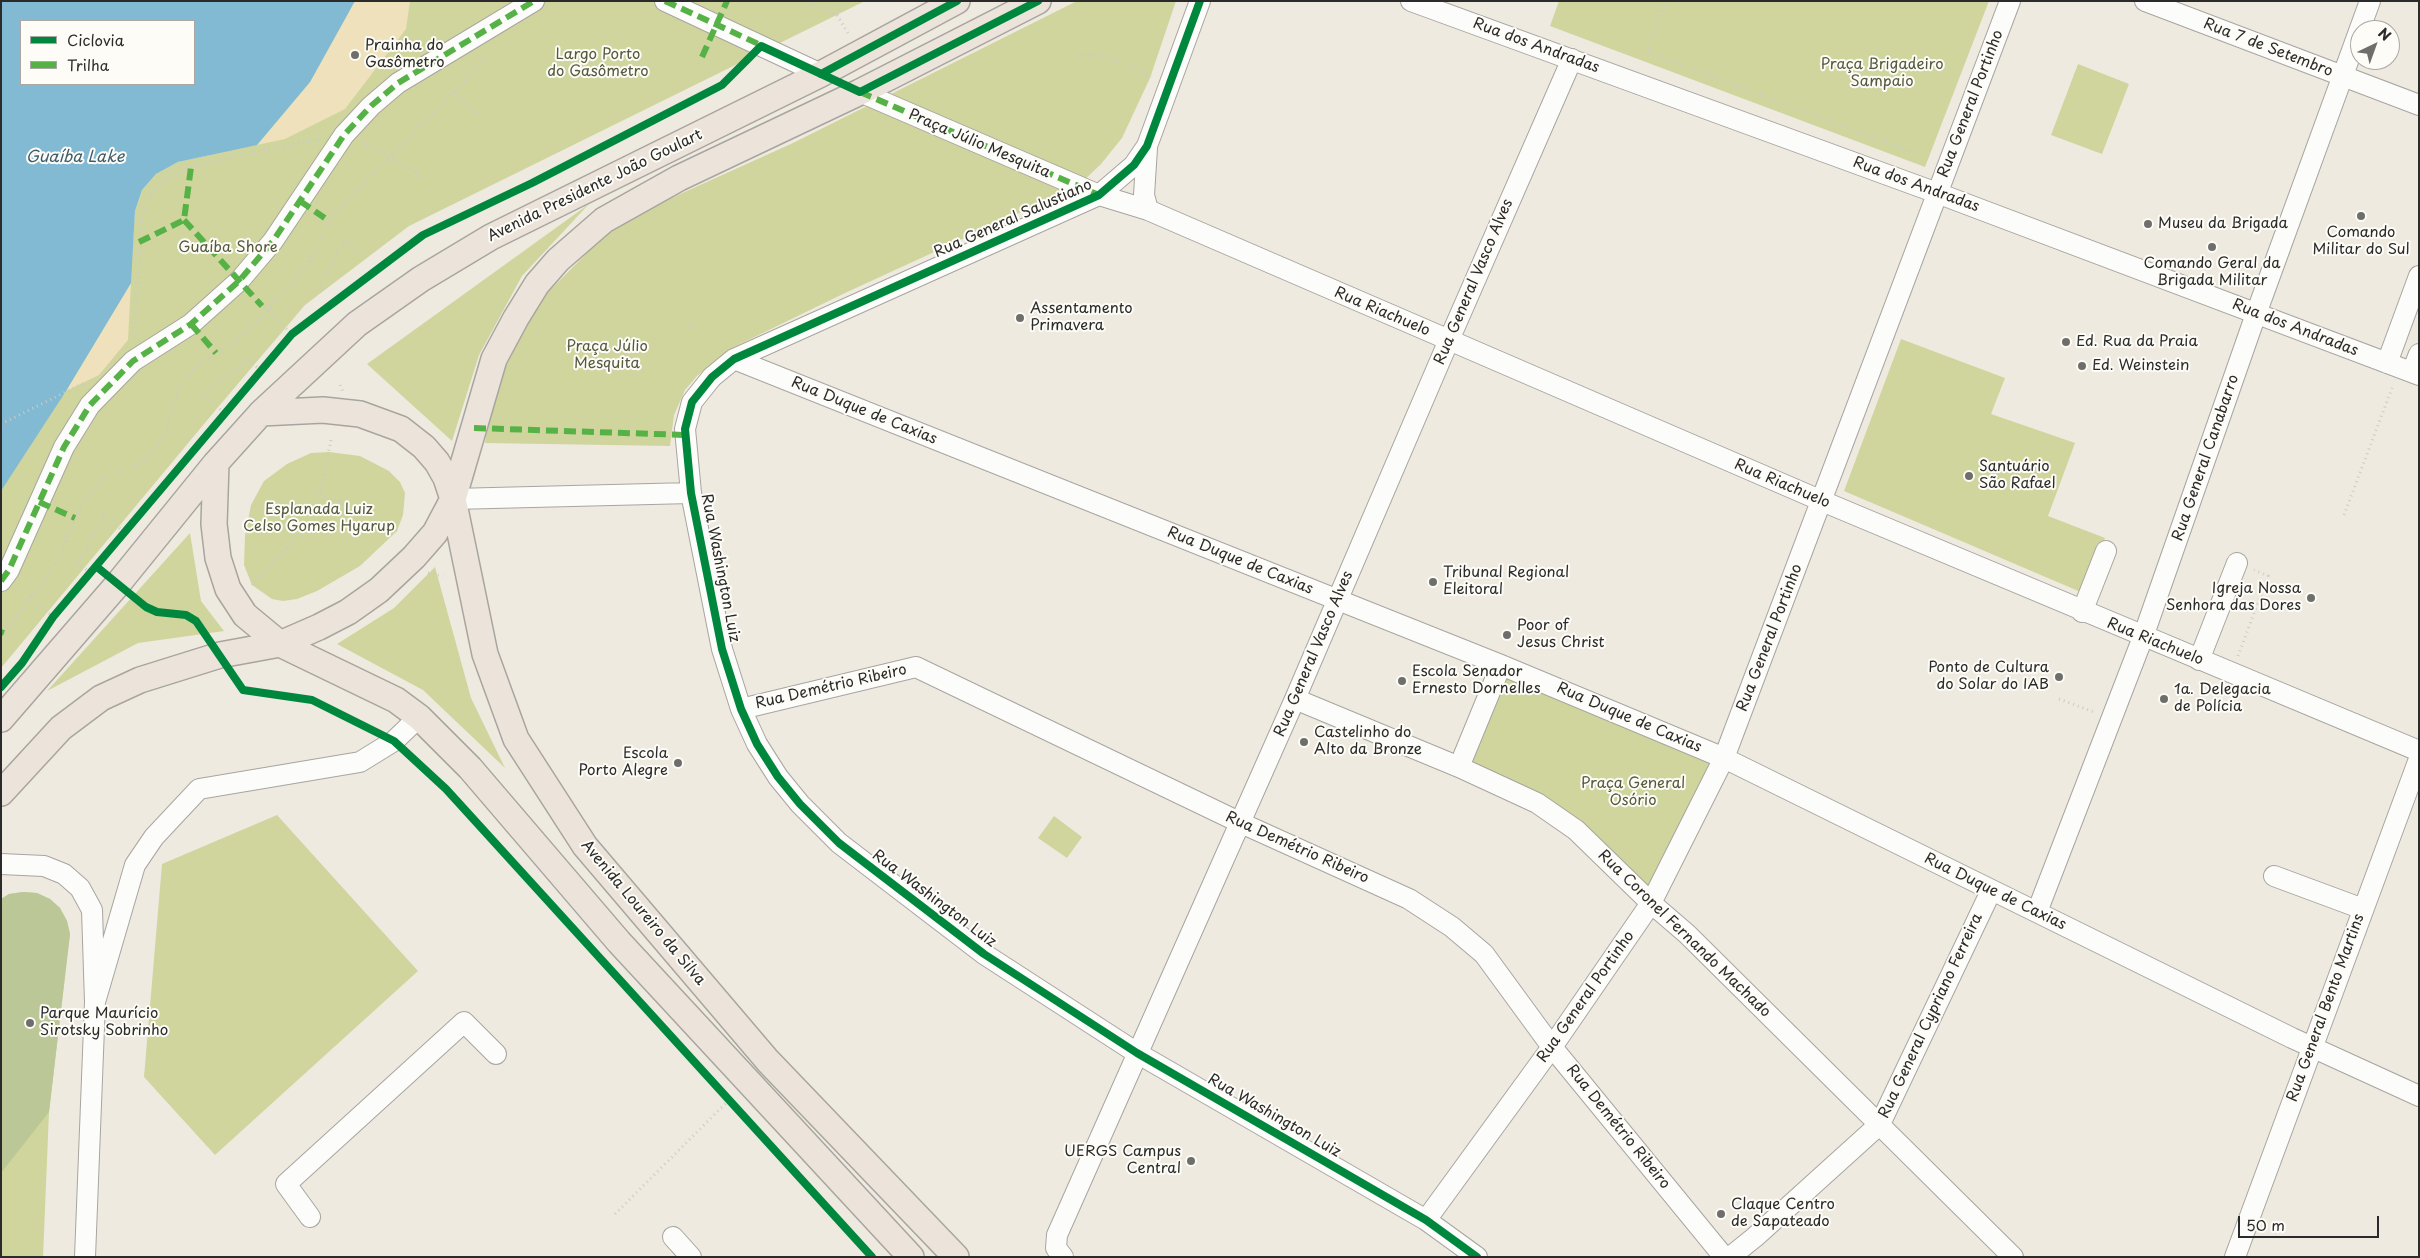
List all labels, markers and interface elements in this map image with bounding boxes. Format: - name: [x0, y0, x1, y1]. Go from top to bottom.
- street label: Rua dos Andradas: [1470, 15, 1602, 77]
- street label: Rua 7 de Setembro: [2201, 15, 2335, 81]
- legend: [20, 20, 195, 85]
- north arrow: [2350, 20, 2400, 70]
- text: N: [2374, 23, 2396, 46]
- text: Ciclovia: [67, 28, 124, 51]
- street label: Rua General Portinho: [1935, 28, 2007, 180]
- place label: Prainha do Gasômetro: [365, 37, 445, 72]
- park label: Largo Porto do Gasômetro: [547, 46, 649, 81]
- marker: Prainha do Gasômetro: [349, 49, 361, 61]
- text: Trilha: [67, 53, 109, 76]
- park label: Praça Brigadeiro Sampaio: [1820, 56, 1944, 91]
- street label: Praça Júlio Mesquita: [905, 106, 1053, 182]
- street label: Avenida Presidente João Goulart: [485, 126, 705, 246]
- water label: Guaíba Lake: [26, 148, 124, 168]
- street label: Rua dos Andradas: [1850, 154, 1982, 216]
- street label: Rua General Salustiano: [931, 176, 1095, 262]
- street label: Rua General Vasco Alves: [1431, 196, 1517, 368]
- marker: Comando Militar do Sul: [2355, 210, 2367, 222]
- place label: Museu da Brigada: [2158, 215, 2288, 233]
- marker: Museu da Brigada: [2142, 218, 2154, 230]
- place label: Comando Militar do Sul: [2312, 224, 2410, 259]
- park label: Guaíba Shore: [178, 239, 278, 257]
- marker: Comando Geral da Brigada Militar: [2206, 241, 2218, 253]
- place label: Comando Geral da Brigada Militar: [2144, 255, 2280, 290]
- street label: Rua Riachuelo: [1331, 284, 1433, 340]
- street label: Rua dos Andradas: [2230, 296, 2360, 360]
- place label: Assentamento Primavera: [1030, 300, 1133, 335]
- marker: Assentamento Primavera: [1014, 312, 1026, 324]
- place label: Ed. Rua da Praia: [2076, 333, 2198, 351]
- marker: Ed. Rua da Praia: [2060, 336, 2072, 348]
- park label: Praça Júlio Mesquita: [566, 338, 648, 373]
- place label: Ed. Weinstein: [2092, 357, 2189, 375]
- marker: Ed. Weinstein: [2076, 360, 2088, 372]
- street label: Rua General Canabarro: [2169, 372, 2243, 544]
- street label: Rua Duque de Caxias: [788, 373, 940, 449]
- street label: Rua Riachuelo: [1731, 456, 1833, 512]
- place label: Santuário São Rafael: [1979, 458, 2055, 493]
- marker: Santuário São Rafael: [1963, 470, 1975, 482]
- street label: Rua Washington Luiz: [697, 492, 743, 644]
- park label: Esplanada Luiz Celso Gomes Hyarup: [243, 501, 395, 536]
- street label: Rua Duque de Caxias: [1164, 523, 1316, 599]
- street label: Rua General Portinho: [1734, 562, 1806, 714]
- place label: Tribunal Regional Eleitoral: [1443, 564, 1569, 599]
- street label: Rua General Vasco Alves: [1271, 568, 1357, 740]
- marker: Tribunal Regional Eleitoral: [1427, 576, 1439, 588]
- place label: Igreja Nossa Senhora das Dores: [2166, 580, 2301, 615]
- marker: Igreja Nossa Senhora das Dores: [2305, 592, 2317, 604]
- street label: Rua Riachuelo: [2104, 614, 2206, 670]
- place label: Poor of Jesus Christ: [1517, 617, 1605, 652]
- marker: Poor of Jesus Christ: [1501, 629, 1513, 641]
- place label: Ponto de Cultura do Solar do IAB: [1928, 659, 2049, 694]
- street label: Rua Demétrio Ribeiro: [754, 661, 908, 713]
- place label: Escola Senador Ernesto Dornelles: [1412, 663, 1541, 698]
- marker: Ponto de Cultura do Solar do IAB: [2053, 671, 2065, 683]
- marker: Escola Senador Ernesto Dornelles: [1396, 675, 1408, 687]
- street label: Rua Duque de Caxias: [1554, 679, 1704, 757]
- place label: 1a. Delegacia de Polícia: [2174, 681, 2271, 716]
- marker: 1a. Delegacia de Polícia: [2158, 693, 2170, 705]
- place label: Castelinho do Alto da Bronze: [1314, 724, 1422, 759]
- marker: Castelinho do Alto da Bronze: [1298, 736, 1310, 748]
- place label: Escola Porto Alegre: [579, 745, 668, 780]
- marker: Escola Porto Alegre: [672, 757, 684, 769]
- park label: Praça General Osório: [1581, 775, 1685, 810]
- street label: Rua Demétrio Ribeiro: [1223, 808, 1371, 888]
- street label: Avenida Loureiro da Silva: [577, 837, 709, 989]
- street label: Rua Washington Luiz: [868, 846, 1000, 952]
- street label: Rua Coronel Fernando Machado: [1594, 847, 1774, 1021]
- street label: Rua Duque de Caxias: [1921, 850, 2069, 934]
- street label: Rua General Cypriano Ferreira: [1875, 911, 1987, 1121]
- street label: Rua General Bento Martins: [2284, 912, 2368, 1104]
- street label: Rua General Portinho: [1534, 928, 1638, 1066]
- place label: Parque Maurício Sirotsky Sobrinho: [40, 1005, 168, 1040]
- marker: Parque Maurício Sirotsky Sobrinho: [24, 1017, 36, 1029]
- street label: Rua Demétrio Ribeiro: [1562, 1061, 1674, 1193]
- street label: Rua Washington Luiz: [1204, 1071, 1344, 1161]
- place label: UERGS Campus Central: [1064, 1143, 1181, 1178]
- marker: UERGS Campus Central: [1185, 1155, 1197, 1167]
- place label: Claque Centro de Sapateado: [1731, 1196, 1835, 1231]
- scale bar: [2240, 1206, 2381, 1238]
- marker: Claque Centro de Sapateado: [1715, 1208, 1727, 1220]
- text: 50 m: [2246, 1213, 2285, 1236]

